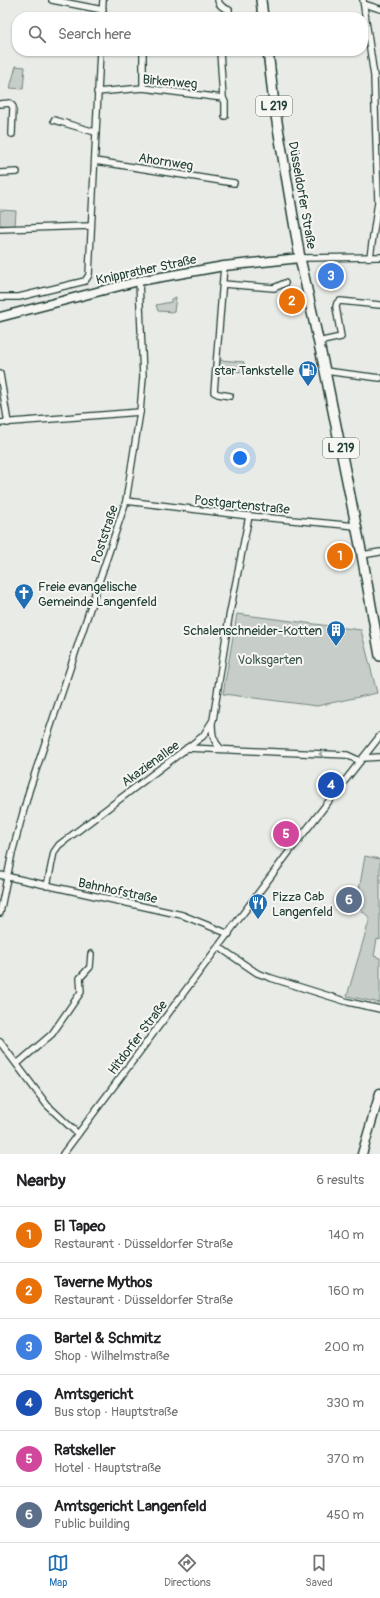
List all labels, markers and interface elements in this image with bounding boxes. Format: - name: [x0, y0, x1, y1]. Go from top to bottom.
- search box: [12, 12, 368, 56]
- icon: search: [26, 23, 48, 45]
- text: Search here: [58, 25, 131, 44]
- street label: Birkenweg: [142, 72, 198, 92]
- road number: L 219: [256, 96, 292, 116]
- street label: Düsseldorfer Straße: [285, 140, 319, 251]
- street label: Ahornweg: [137, 150, 195, 174]
- street label: Knipprather Straße: [95, 251, 198, 288]
- pin: 3: [318, 261, 344, 291]
- pin: 2: [279, 286, 305, 316]
- fuel station icon: star Tankstelle: [297, 359, 319, 387]
- place label: star Tankstelle: [215, 363, 295, 379]
- road number: L 219: [323, 438, 359, 458]
- your location: [230, 448, 250, 468]
- street label: Postgartenstraße: [193, 492, 291, 518]
- street label: Poststraße: [88, 503, 122, 566]
- pin: 1: [327, 541, 353, 571]
- place label: Freie evangelische Gemeinde Langenfeld: [38, 579, 157, 610]
- church icon: Freie evangelische Gemeinde Langenfeld: [13, 582, 35, 610]
- building icon: Schalenschneider-Kotten: [325, 619, 347, 647]
- place label: Schalenschneider-Kotten: [183, 623, 322, 639]
- park label: Volksgarten: [237, 652, 303, 668]
- street label: Akazienallee: [119, 737, 183, 790]
- one-way arrow: [319, 749, 325, 758]
- pin: 4: [318, 770, 344, 800]
- pin: 5: [273, 819, 299, 849]
- street label: Bahnhofstraße: [77, 875, 159, 907]
- pin: 6: [336, 885, 362, 915]
- place label: Pizza Cab Langenfeld: [272, 889, 333, 920]
- restaurant icon: Pizza Cab Langenfeld: [247, 892, 269, 920]
- street label: Hitdorfer Straße: [105, 997, 171, 1078]
- text: Nearby: [16, 1170, 65, 1191]
- text: 6 results: [317, 1172, 364, 1188]
- text: El Tapeo: [54, 1217, 106, 1236]
- text: 1: [26, 1227, 32, 1243]
- text: 140 m: [328, 1227, 364, 1243]
- text: Restaurant · Düsseldorfer Straße: [54, 1236, 233, 1252]
- text: Taverne Mythos: [54, 1273, 152, 1292]
- text: 2: [25, 1283, 33, 1299]
- text: 160 m: [328, 1283, 364, 1299]
- text: Restaurant · Düsseldorfer Straße: [54, 1292, 233, 1308]
- text: Bartel & Schmitz: [54, 1329, 161, 1348]
- text: 3: [25, 1339, 33, 1355]
- text: 200 m: [325, 1339, 364, 1355]
- text: Shop · Wilhelmstraße: [54, 1348, 169, 1364]
- text: Amtsgericht: [54, 1385, 133, 1404]
- text: 4: [25, 1395, 33, 1411]
- text: 330 m: [326, 1395, 364, 1411]
- text: Bus stop · Hauptstraße: [54, 1404, 178, 1420]
- text: Ratskeller: [54, 1441, 116, 1460]
- text: 5: [25, 1451, 33, 1467]
- text: 370 m: [327, 1451, 364, 1467]
- text: Hotel · Hauptstraße: [54, 1460, 161, 1476]
- text: Amtsgericht Langenfeld: [54, 1497, 207, 1516]
- text: 6: [25, 1507, 33, 1523]
- text: 450 m: [326, 1507, 364, 1523]
- text: Public building: [54, 1516, 130, 1532]
- tab: Map: [47, 1552, 69, 1589]
- tab: Directions: [164, 1552, 211, 1589]
- tab: Saved: [305, 1552, 333, 1589]

